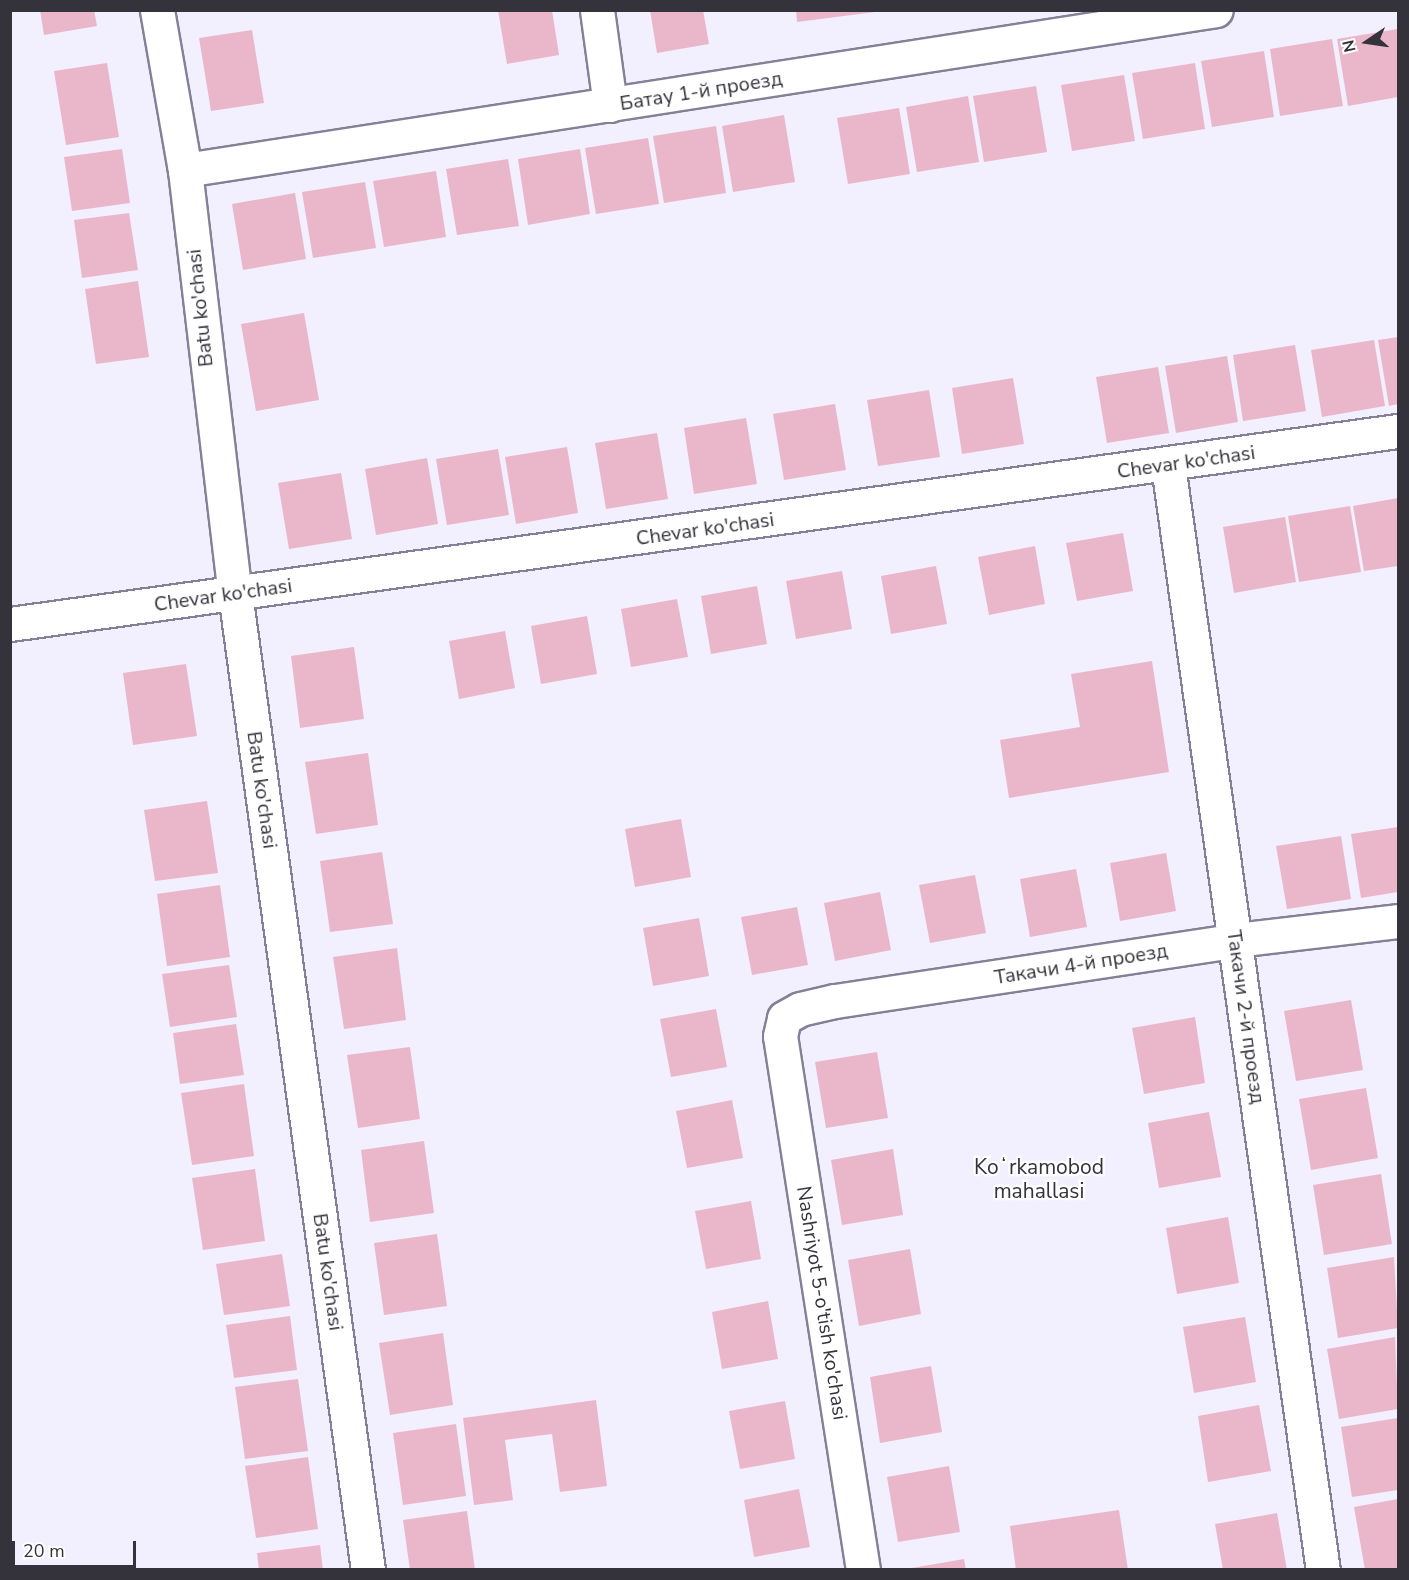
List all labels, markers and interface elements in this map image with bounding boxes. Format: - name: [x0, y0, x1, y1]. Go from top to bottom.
- north arrow: [1337, 12, 1397, 72]
- text: N: [1337, 38, 1362, 54]
- street label: Батау 1-й проезд: [618, 66, 784, 116]
- street label: Batu ko'chasi: [182, 248, 218, 368]
- street label: Chevar ko'chasi: [1115, 440, 1257, 484]
- street label: Chevar ko'chasi: [634, 507, 776, 551]
- street label: Chevar ko'chasi: [152, 573, 294, 617]
- street label: Batu ko'chasi: [242, 730, 282, 850]
- street label: Такачи 2-й проезд: [1222, 928, 1270, 1106]
- street label: Такачи 4-й проезд: [992, 938, 1170, 990]
- district label: Koʻrkamobod mahallasi: [974, 1154, 1104, 1204]
- street label: Nashriyot 5-o'tish ko'chasi: [792, 1184, 852, 1422]
- street label: Batu ko'chasi: [308, 1212, 348, 1332]
- scale bar: [15, 1529, 140, 1567]
- text: 20 m: [23, 1539, 65, 1563]

